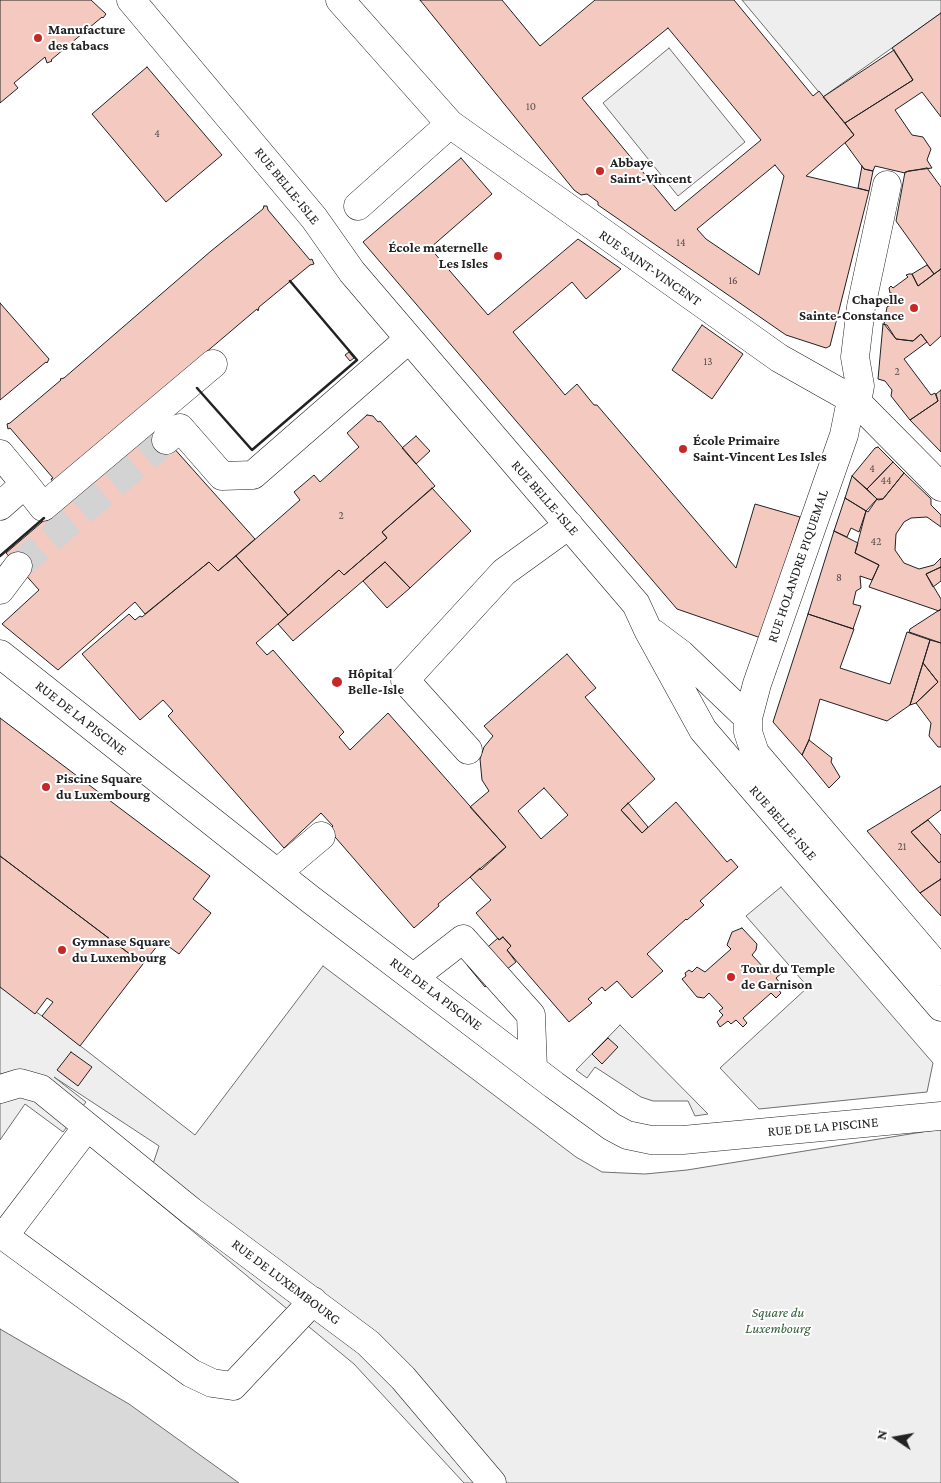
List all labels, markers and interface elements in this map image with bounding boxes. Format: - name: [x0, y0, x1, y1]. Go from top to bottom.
- place label: Manufacture des tabacs: [48, 22, 125, 54]
- marker: Manufacture des tabacs: [32, 32, 44, 44]
- house number: 10: [526, 100, 536, 114]
- house number: 4: [154, 127, 160, 141]
- street label: RUE BELLE-ISLE: [251, 144, 323, 228]
- place label: Abbaye Saint-Vincent: [610, 155, 692, 188]
- marker: Abbaye Saint-Vincent: [594, 165, 606, 177]
- street label: RUE SAINT-VINCENT: [596, 226, 704, 310]
- house number: 14: [676, 236, 686, 250]
- place label: École maternelle Les Isles: [388, 240, 488, 272]
- marker: École maternelle Les Isles: [492, 250, 504, 262]
- house number: 16: [728, 274, 738, 288]
- place label: Chapelle Sainte-Constance: [799, 292, 904, 324]
- marker: Chapelle Sainte-Constance: [908, 302, 920, 314]
- house number: 13: [704, 355, 712, 369]
- house number: 2: [894, 365, 900, 379]
- place label: École Primaire Saint-Vincent Les Isles: [693, 433, 827, 466]
- marker: École Primaire Saint-Vincent Les Isles: [677, 443, 689, 455]
- street label: RUE BELLE-ISLE: [508, 457, 582, 539]
- house number: 4: [869, 462, 875, 476]
- house number: 44: [880, 474, 892, 488]
- street label: RUE HOLANDRE PIQUEMAL: [764, 487, 832, 645]
- house number: 2: [338, 509, 344, 523]
- house number: 42: [871, 535, 881, 549]
- house number: 8: [836, 571, 842, 585]
- place label: Hôpital Belle-Isle: [348, 666, 404, 699]
- marker: Hôpital Belle-Isle: [330, 675, 344, 689]
- street label: RUE DE LA PISCINE: [32, 677, 130, 759]
- place label: Piscine Square du Luxembourg: [56, 771, 150, 804]
- marker: Piscine Square du Luxembourg: [40, 781, 52, 793]
- street label: RUE BELLE-ISLE: [746, 782, 820, 864]
- house number: 21: [898, 840, 906, 854]
- place label: Gymnase Square du Luxembourg: [72, 934, 170, 966]
- marker: Gymnase Square du Luxembourg: [56, 944, 68, 956]
- street label: RUE DE LA PISCINE: [387, 954, 485, 1034]
- place label: Tour du Temple de Garnison: [741, 961, 835, 994]
- marker: Tour du Temple de Garnison: [725, 971, 737, 983]
- street label: RUE DE LA PISCINE: [767, 1114, 879, 1140]
- street label: RUE DE LUXEMBOURG: [228, 1236, 344, 1328]
- park label: Square du Luxembourg: [745, 1305, 811, 1338]
- north arrow: [871, 1413, 921, 1463]
- text: N: [873, 1429, 890, 1441]

